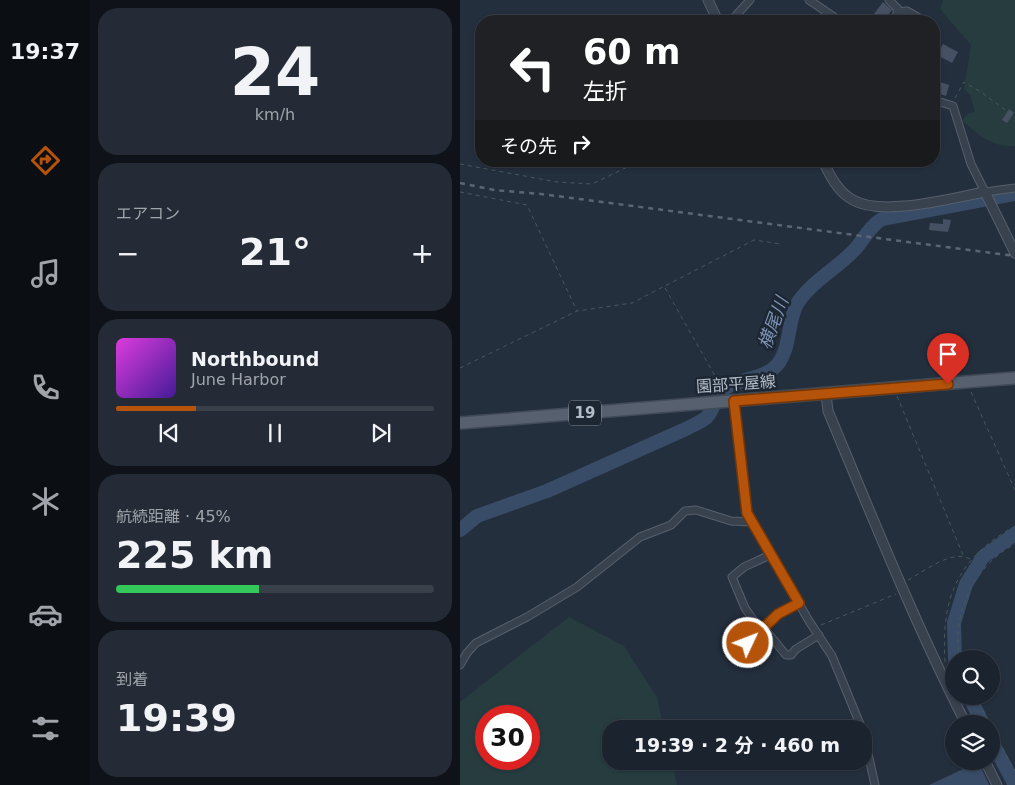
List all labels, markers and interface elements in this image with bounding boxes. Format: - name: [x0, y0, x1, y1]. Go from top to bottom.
- text: 60 m: [583, 32, 680, 72]
- text: 24: [230, 35, 320, 110]
- icon: left: [500, 35, 565, 100]
- text: 19:37: [10, 39, 80, 64]
- text: 左折: [583, 79, 627, 104]
- text: km/h: [255, 105, 295, 124]
- icon: right: [567, 130, 595, 158]
- text: その先: [500, 135, 557, 157]
- icon: directions: [28, 143, 63, 178]
- text: エアコン: [116, 204, 180, 223]
- text: 21°: [239, 230, 311, 274]
- text: −: [116, 237, 139, 270]
- text: +: [411, 237, 434, 270]
- icon: music: [28, 256, 63, 291]
- water label: 横尾川: [754, 292, 793, 352]
- pin: [927, 333, 969, 384]
- icon: arrive: [934, 340, 962, 368]
- text: Northbound: [191, 348, 319, 370]
- icon: phone: [28, 370, 63, 405]
- text: June Harbor: [191, 370, 286, 389]
- street label: 園部平屋線: [695, 372, 777, 396]
- road number: 19: [569, 400, 601, 426]
- icon: previous: [155, 419, 183, 447]
- icon: pause: [261, 419, 289, 447]
- icon: next: [367, 419, 395, 447]
- icon: climate: [28, 484, 63, 519]
- text: 航続距離 · 45%: [116, 507, 231, 526]
- text: 225 km: [116, 533, 273, 577]
- icon: car: [28, 597, 63, 632]
- position arrow: [721, 616, 773, 668]
- map controls: [945, 650, 1000, 770]
- button: search: [945, 650, 1000, 705]
- text: 到着: [116, 670, 148, 689]
- text: 19:39: [116, 696, 237, 740]
- speed limit sign: 30: [475, 705, 540, 770]
- icon: filters: [28, 711, 63, 746]
- button: layers: [945, 715, 1000, 770]
- text: 19:39 · 2 分 · 460 m: [634, 734, 840, 756]

